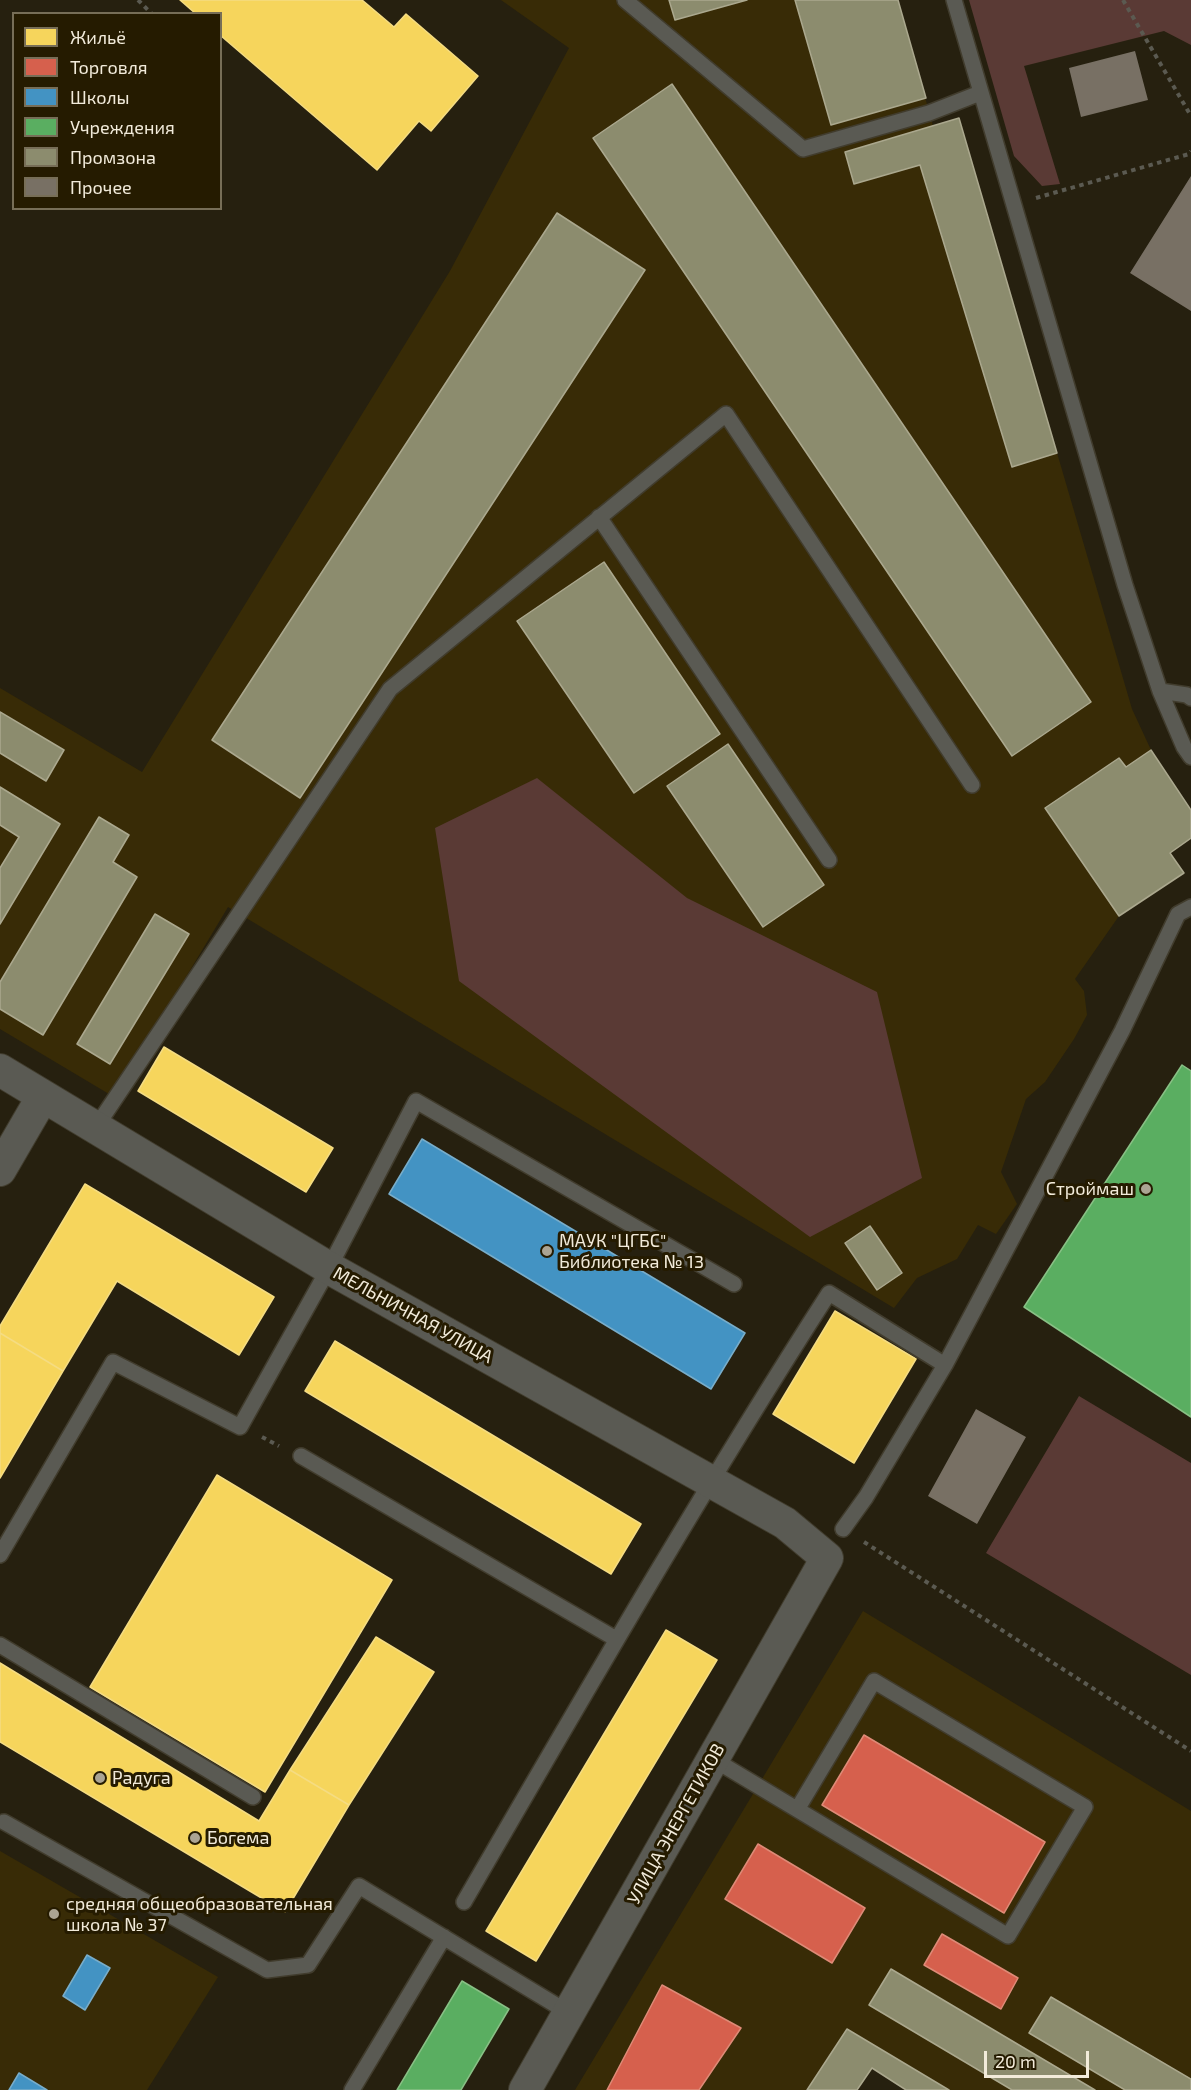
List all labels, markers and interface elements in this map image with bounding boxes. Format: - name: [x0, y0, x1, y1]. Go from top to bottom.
- legend: [12, 12, 222, 210]
- text: Жильё: [70, 26, 126, 48]
- text: Торговля: [70, 56, 148, 78]
- text: Школы: [70, 86, 130, 108]
- text: Учреждения: [70, 116, 175, 138]
- text: Промзона: [70, 146, 156, 168]
- text: Прочее: [70, 176, 132, 198]
- place label: Строймаш: [1046, 1178, 1134, 1200]
- marker: Строймаш: [1139, 1182, 1153, 1196]
- place label: МАУК "ЦГБС" Библиотека № 13: [559, 1230, 704, 1272]
- marker: МАУК "ЦГБС" Библиотека № 13: [540, 1244, 554, 1258]
- street label: МЕЛЬНИЧНАЯ УЛИЦА: [329, 1262, 497, 1368]
- street label: УЛИЦА ЭНЕРГЕТИКОВ: [623, 1740, 729, 1908]
- place label: Радуга: [112, 1767, 171, 1789]
- marker: Радуга: [93, 1771, 107, 1785]
- place label: Богема: [207, 1827, 269, 1849]
- marker: Богема: [188, 1831, 202, 1845]
- place label: средняя общеобразовательная школа № 37: [66, 1893, 333, 1936]
- marker: средняя общеобразовательная школа № 37: [47, 1907, 61, 1921]
- scale bar: [987, 2039, 1092, 2077]
- text: 20 m: [995, 2050, 1036, 2072]

